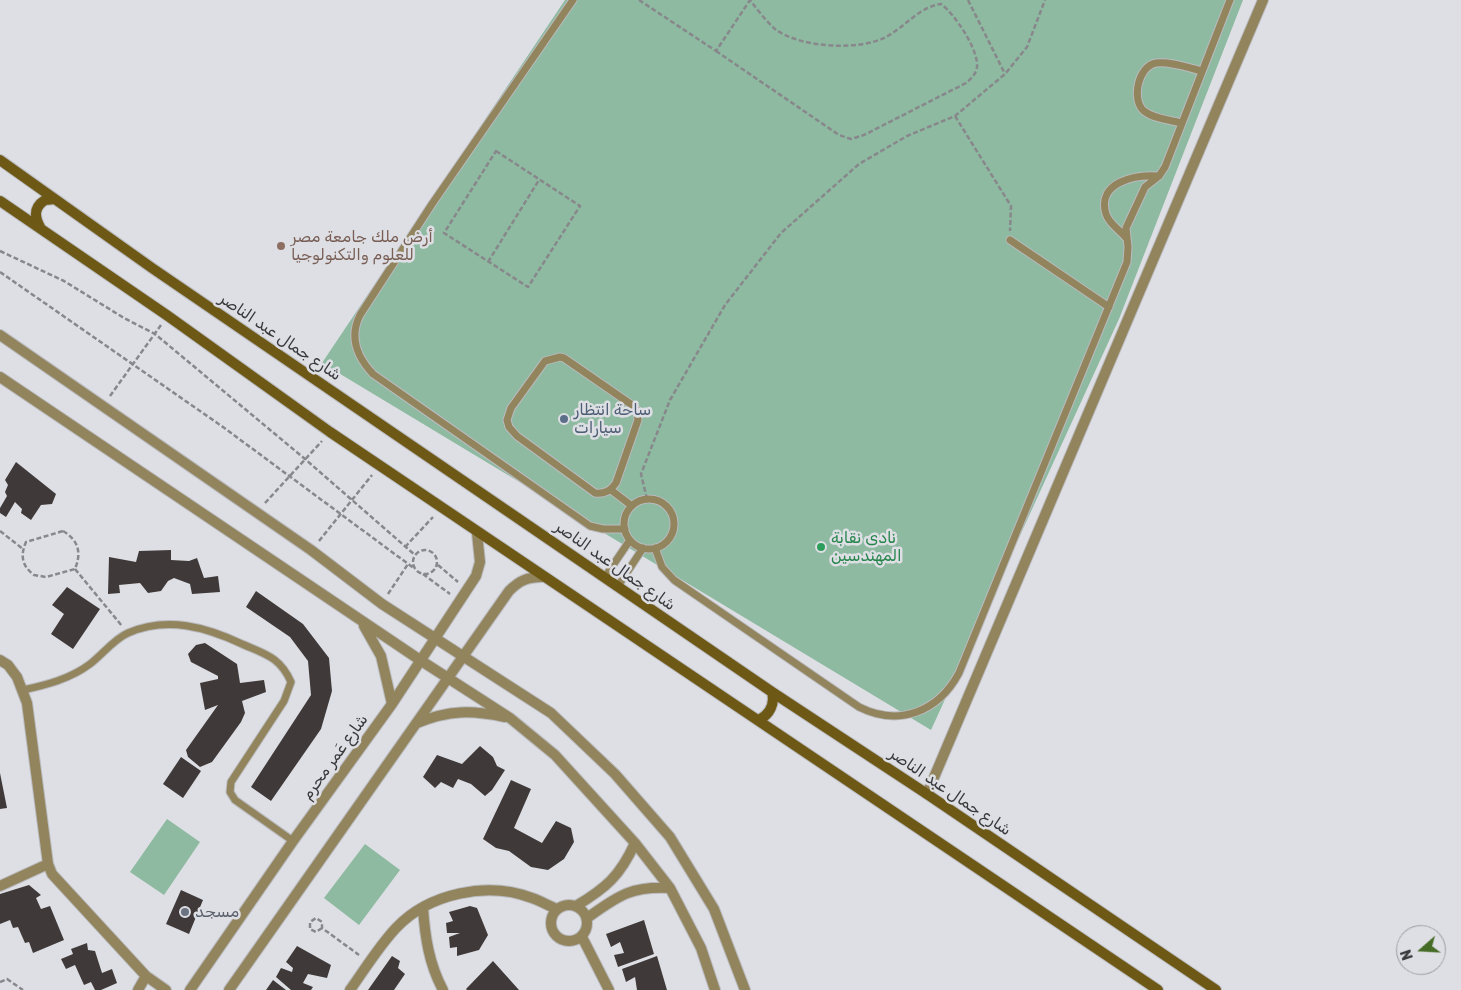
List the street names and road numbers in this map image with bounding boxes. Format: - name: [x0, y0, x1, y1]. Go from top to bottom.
- street label: شارع جمال عبد الناصر: [215, 289, 345, 385]
- street label: شارع جمال عبد الناصر: [551, 517, 679, 615]
- street label: شارع عَمر محرم: [298, 711, 372, 803]
- street label: شارع جمال عبد الناصر: [885, 744, 1015, 840]

